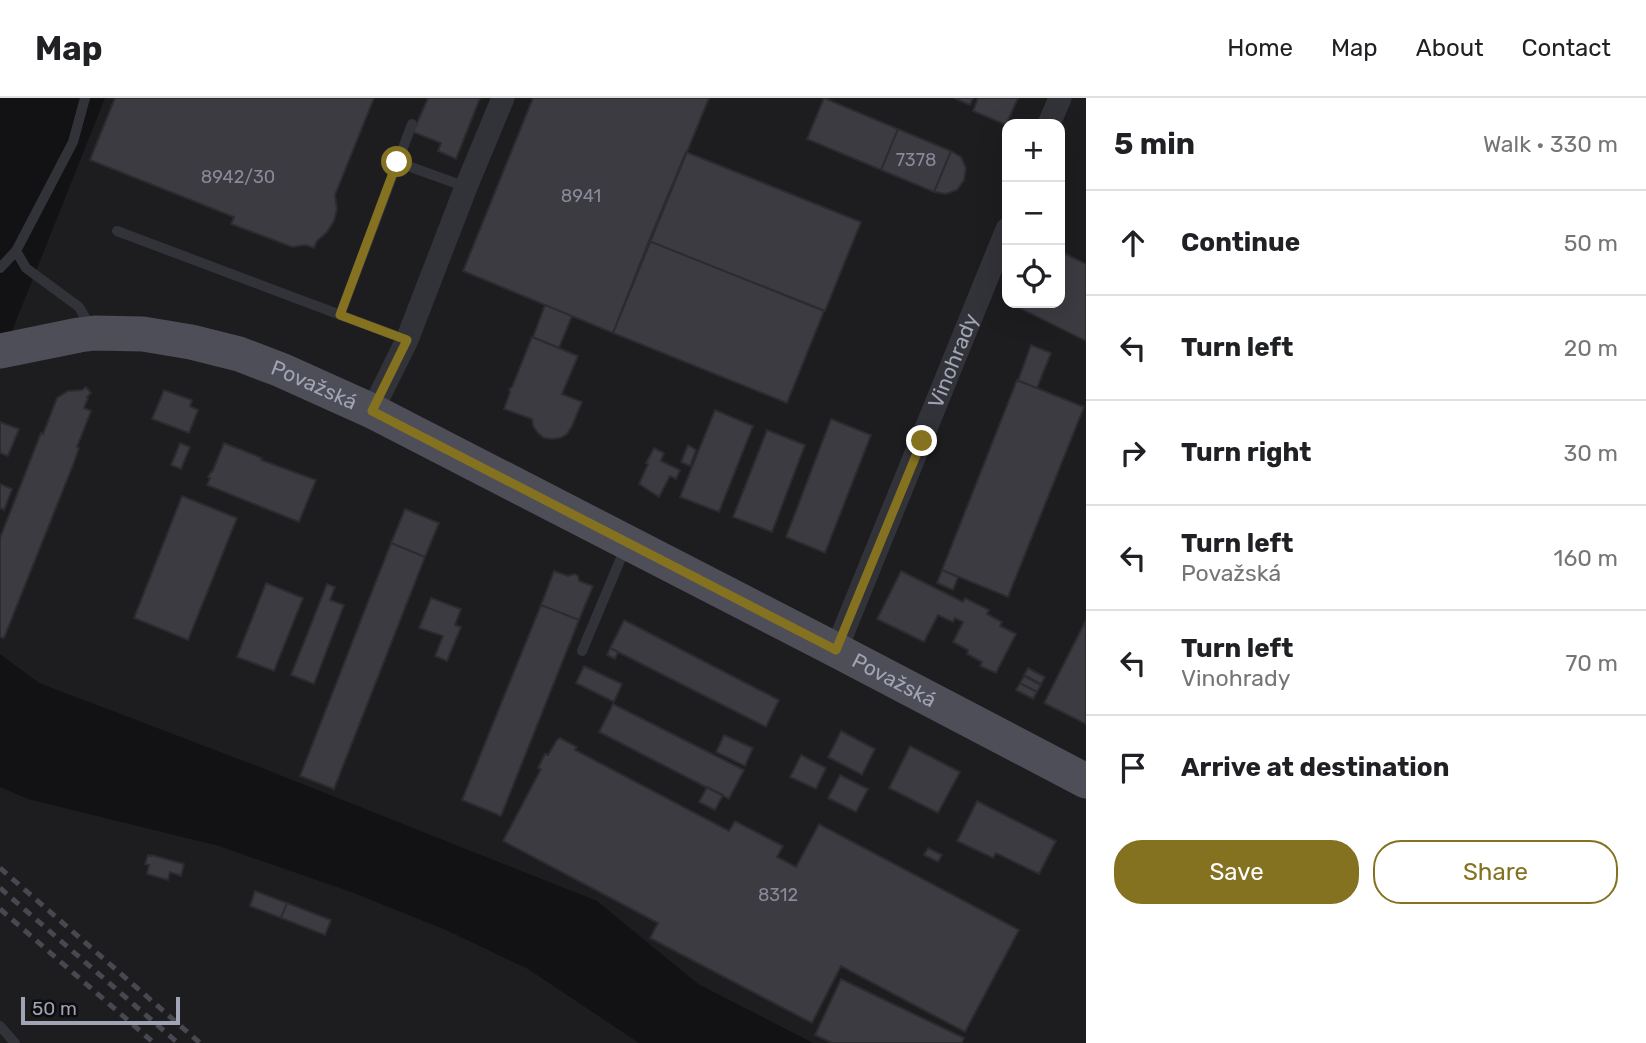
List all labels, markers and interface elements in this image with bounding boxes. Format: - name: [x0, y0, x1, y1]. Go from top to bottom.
- text: Map: [35, 29, 103, 68]
- text: Home: [1227, 34, 1293, 62]
- text: Map: [1331, 34, 1378, 62]
- text: About: [1416, 34, 1484, 62]
- text: Contact: [1522, 34, 1611, 62]
- map controls: [1002, 119, 1065, 308]
- button: +: [1002, 119, 1065, 182]
- text: 5 min: [1114, 126, 1195, 162]
- text: Walk · 330 m: [1483, 130, 1618, 158]
- route start: [381, 146, 412, 177]
- house number: 7378: [896, 149, 936, 171]
- house number: 8942/30: [201, 166, 275, 188]
- button: −: [1002, 182, 1065, 245]
- house number: 8941: [561, 185, 601, 207]
- icon: ahead: [1114, 224, 1152, 262]
- text: Continue: [1181, 227, 1300, 258]
- text: 50 m: [1564, 229, 1618, 257]
- button: locate: [1002, 245, 1065, 308]
- street label: Vinohrady: [923, 309, 983, 412]
- icon: left: [1114, 329, 1152, 367]
- text: Turn left: [1181, 332, 1293, 363]
- text: 20 m: [1564, 334, 1618, 362]
- street label: Považská: [268, 354, 361, 415]
- route end: [906, 425, 937, 456]
- icon: right: [1114, 434, 1152, 472]
- text: Turn right: [1181, 437, 1311, 468]
- text: 30 m: [1563, 439, 1618, 467]
- text: Turn left: [1181, 528, 1293, 559]
- icon: left: [1114, 539, 1152, 577]
- text: 160 m: [1554, 544, 1618, 572]
- text: Považská: [1181, 559, 1281, 587]
- text: Turn left: [1181, 633, 1293, 664]
- icon: left: [1114, 644, 1152, 682]
- street label: Považská: [848, 648, 941, 712]
- text: 70 m: [1566, 649, 1618, 677]
- text: Vinohrady: [1181, 664, 1290, 692]
- icon: arrive: [1114, 749, 1152, 787]
- text: Arrive at destination: [1181, 752, 1449, 783]
- button: Save: [1114, 840, 1359, 904]
- button: Share: [1373, 840, 1618, 904]
- house number: 8312: [758, 884, 798, 906]
- scale bar: [21, 994, 180, 1026]
- text: 50 m: [32, 997, 77, 1020]

